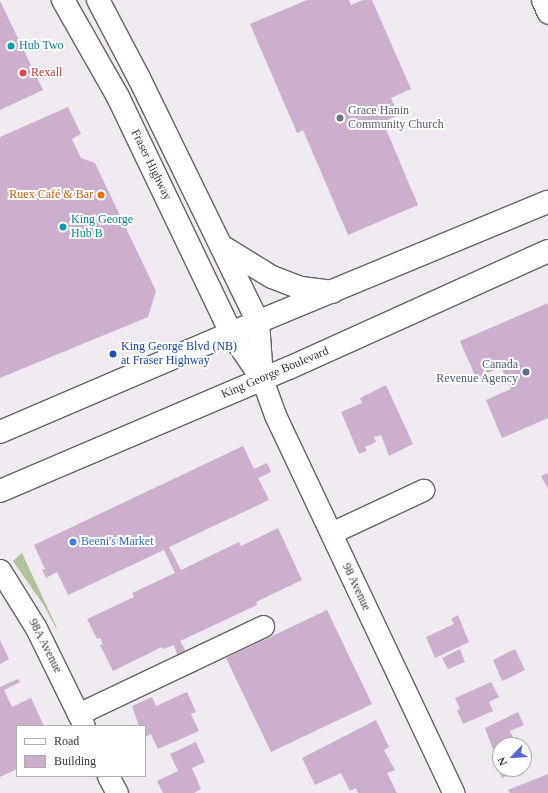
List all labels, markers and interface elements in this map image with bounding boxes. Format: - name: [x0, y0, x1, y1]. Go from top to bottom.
- place label: Hub Two: [19, 39, 64, 53]
- marker: Hub Two: [6, 41, 16, 51]
- place label: Rexall: [31, 66, 62, 80]
- marker: Rexall: [18, 68, 28, 78]
- place label: Grace Hanin Community Church: [348, 104, 444, 132]
- marker: Grace Hanin Community Church: [335, 113, 345, 123]
- street label: Fraser Highway: [128, 127, 174, 203]
- place label: Ruex Café & Bar: [9, 188, 93, 202]
- marker: Ruex Café & Bar: [96, 190, 106, 200]
- place label: King George Hub B: [71, 213, 133, 241]
- marker: King George Hub B: [58, 222, 68, 232]
- place label: King George Blvd (NB) at Fraser Highway: [121, 340, 237, 368]
- street label: King George Boulevard: [219, 344, 331, 402]
- marker: King George Blvd (NB) at Fraser Highway: [108, 349, 118, 359]
- place label: Canada Revenue Agency: [436, 358, 518, 386]
- marker: Canada Revenue Agency: [521, 367, 531, 377]
- place label: Beeni's Market: [81, 535, 153, 549]
- marker: Beeni's Market: [68, 537, 78, 547]
- street label: 98 Avenue: [339, 561, 373, 613]
- street label: 98A Avenue: [25, 616, 65, 676]
- legend: [16, 725, 146, 777]
- text: Road: [54, 734, 79, 748]
- north arrow: [492, 737, 532, 777]
- text: Building: [54, 754, 96, 768]
- text: N: [495, 756, 509, 768]

